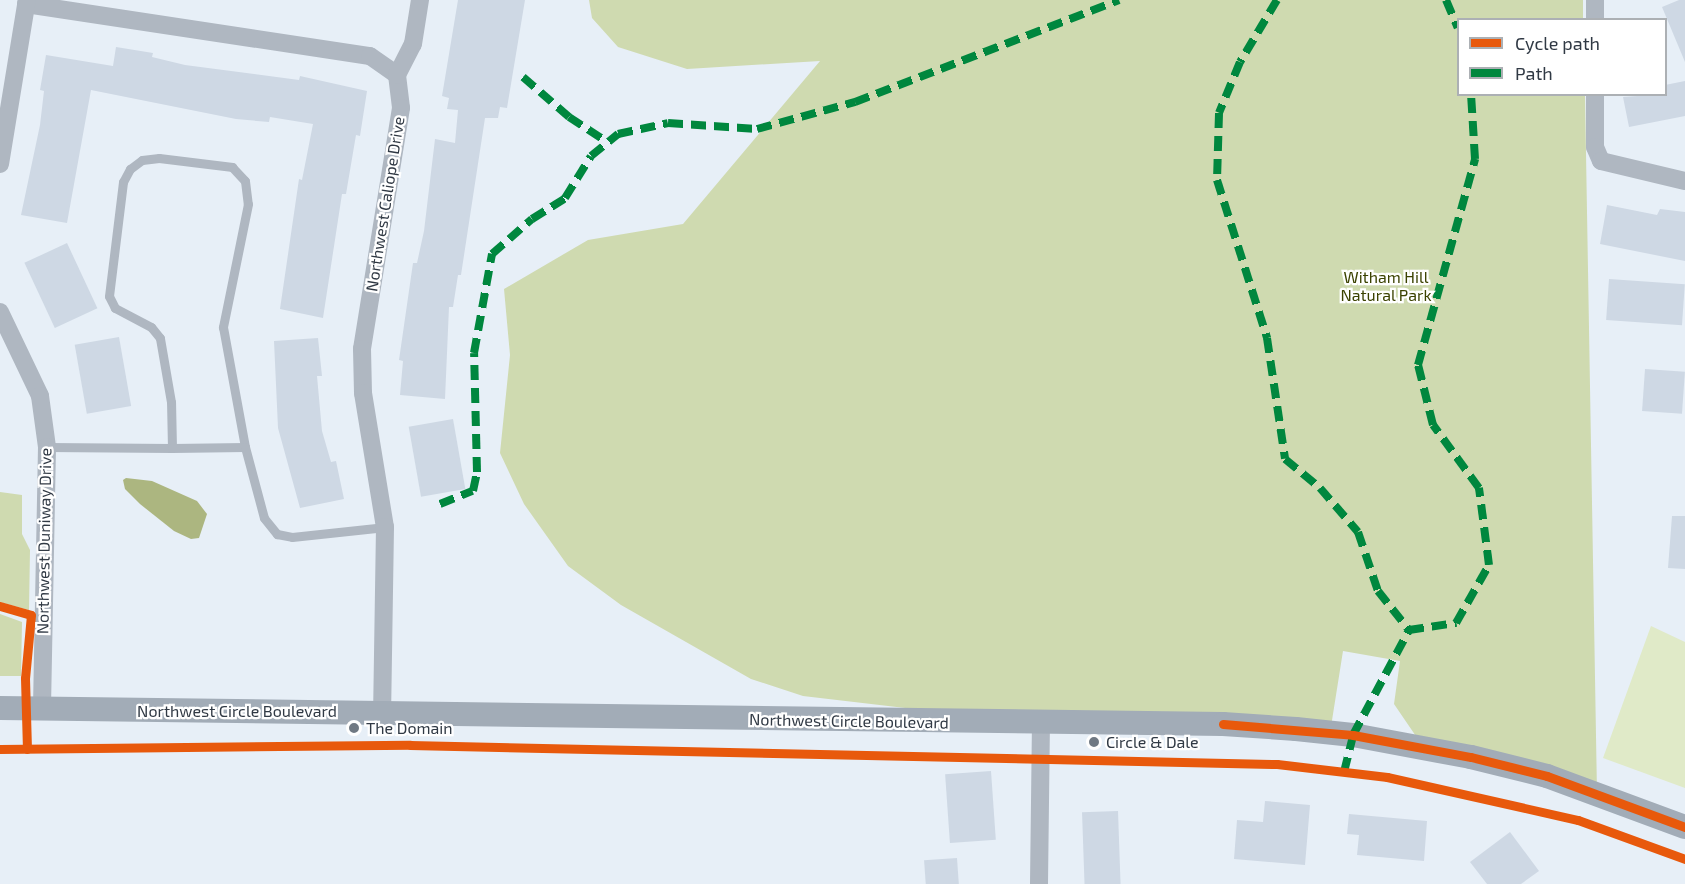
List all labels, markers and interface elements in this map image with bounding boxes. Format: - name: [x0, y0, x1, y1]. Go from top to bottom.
- legend: [1457, 18, 1667, 96]
- text: Cycle path: [1515, 32, 1600, 54]
- text: Path: [1515, 62, 1553, 84]
- street label: Northwest Caliope Drive: [362, 115, 408, 293]
- park label: Witham Hill Natural Park: [1340, 267, 1432, 305]
- street label: Northwest Duniway Drive: [33, 448, 55, 634]
- street label: Northwest Circle Boulevard: [137, 701, 337, 721]
- street label: Northwest Circle Boulevard: [749, 710, 949, 732]
- place label: The Domain: [366, 718, 453, 738]
- marker: The Domain: [347, 721, 361, 735]
- place label: Circle & Dale: [1106, 732, 1199, 752]
- marker: Circle & Dale: [1087, 735, 1101, 749]

